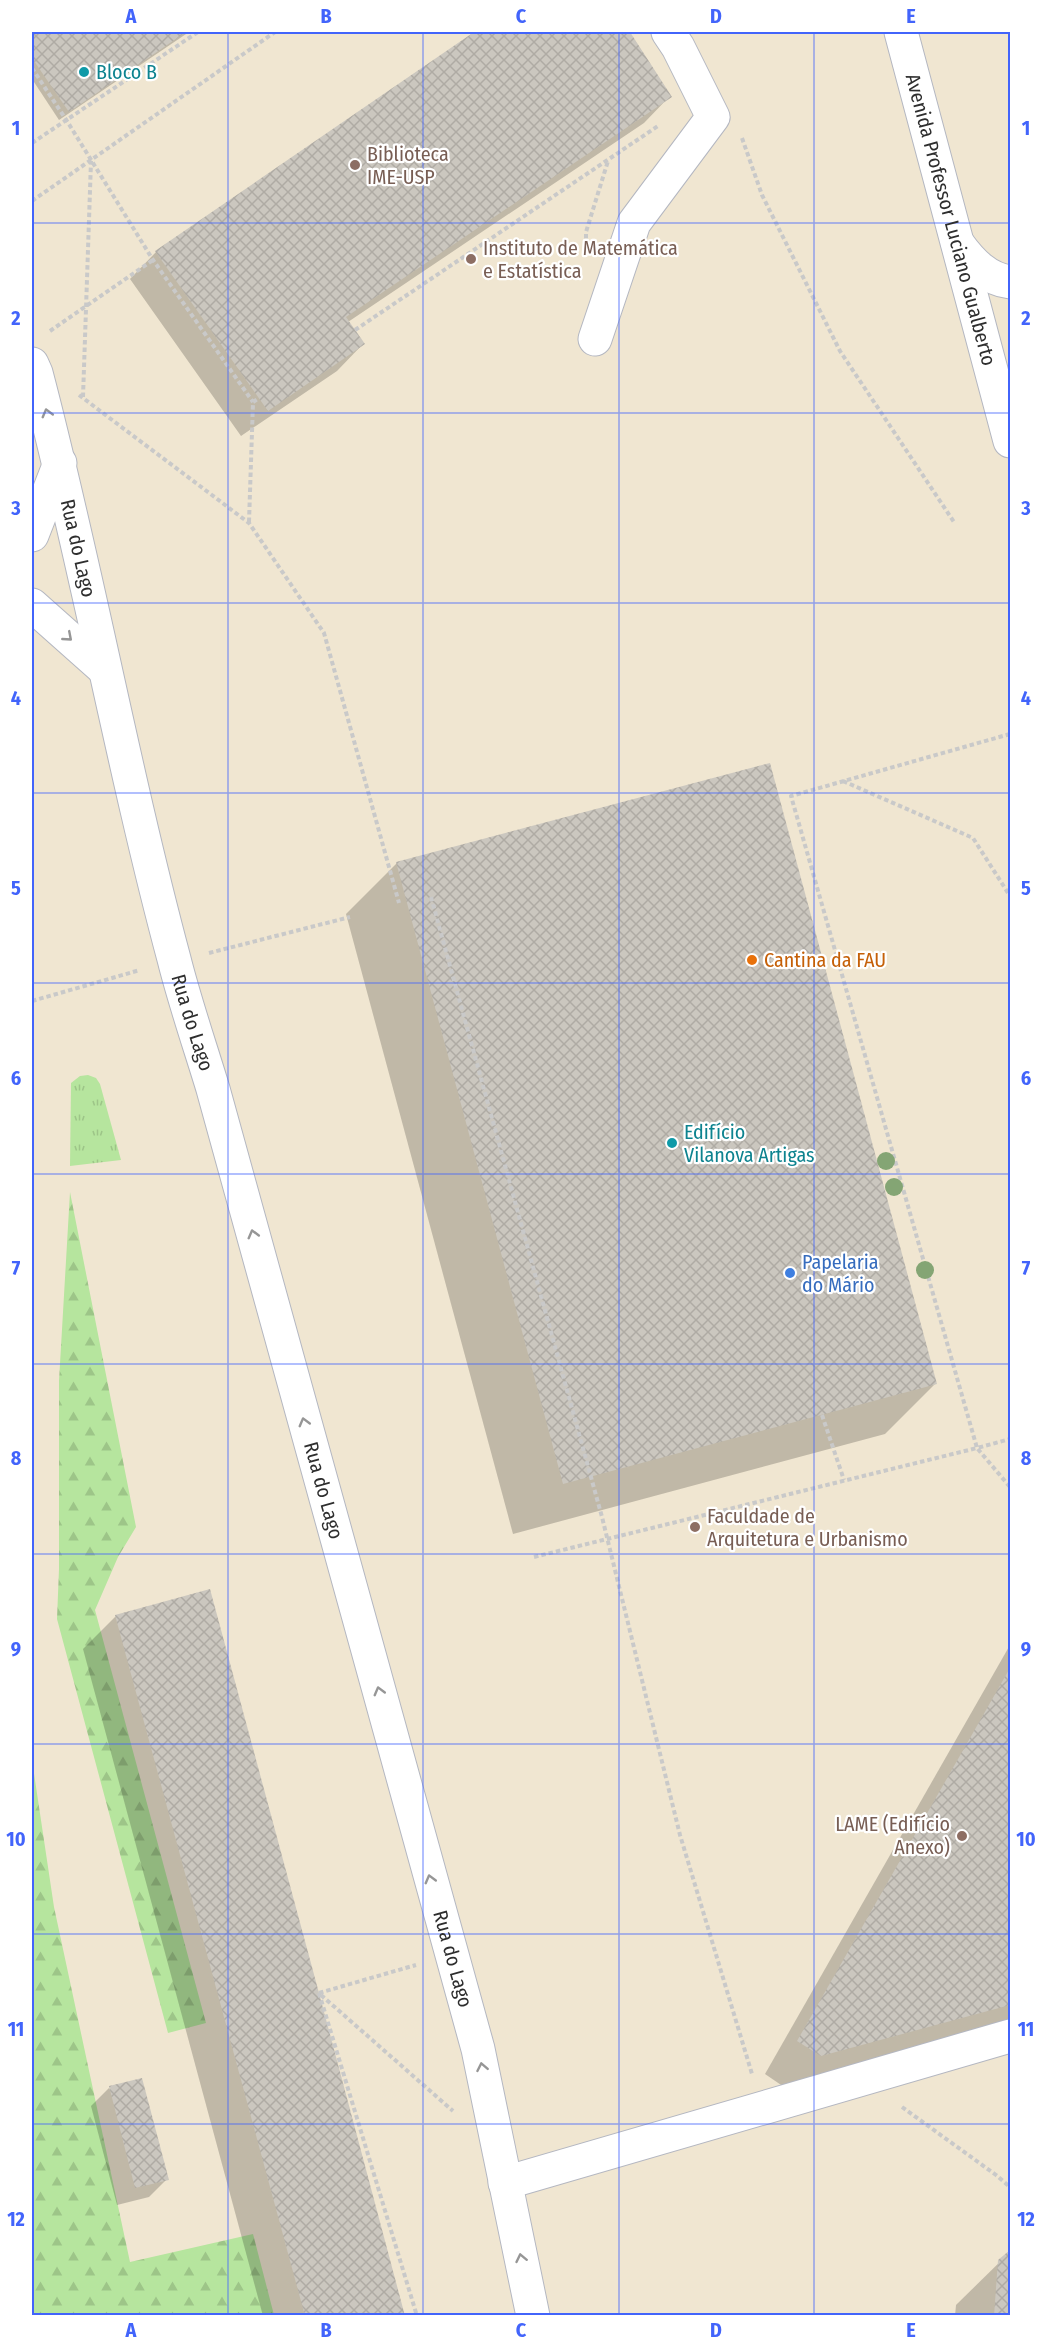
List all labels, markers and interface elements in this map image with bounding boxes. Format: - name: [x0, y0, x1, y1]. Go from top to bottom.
- text: A: [125, 4, 138, 28]
- text: B: [320, 4, 332, 28]
- text: C: [516, 4, 527, 28]
- text: D: [710, 4, 722, 28]
- text: E: [906, 4, 916, 28]
- place label: Bloco B: [96, 60, 157, 84]
- marker: Bloco B: [77, 65, 91, 79]
- street label: Avenida Professor Luciano Gualberto: [901, 71, 1001, 368]
- text: 1: [12, 116, 20, 140]
- text: 1: [1022, 116, 1030, 140]
- place label: Biblioteca IME-USP: [367, 142, 449, 189]
- marker: Biblioteca IME-USP: [348, 158, 362, 172]
- place label: Instituto de Matemática e Estatística: [483, 236, 678, 283]
- marker: Instituto de Matemática e Estatística: [464, 252, 478, 266]
- text: 2: [10, 306, 21, 330]
- text: 2: [1020, 306, 1031, 330]
- one-way arrow: [41, 409, 54, 419]
- text: 3: [10, 496, 21, 520]
- text: 3: [1020, 496, 1031, 520]
- street label: Rua do Lago: [56, 497, 101, 599]
- one-way arrow: [61, 630, 72, 641]
- text: 4: [11, 686, 21, 710]
- text: 4: [1021, 686, 1031, 710]
- text: 5: [11, 876, 21, 900]
- text: 5: [1021, 876, 1031, 900]
- place label: Cantina da FAU: [764, 948, 886, 972]
- marker: Cantina da FAU: [745, 953, 759, 967]
- street label: Rua do Lago: [167, 971, 219, 1074]
- text: 6: [11, 1066, 21, 1090]
- text: 6: [1021, 1066, 1031, 1090]
- place label: Edifício Vilanova Artigas: [684, 1120, 815, 1167]
- marker: Edifício Vilanova Artigas: [665, 1136, 679, 1150]
- one-way arrow: [247, 1229, 260, 1239]
- place label: Papelaria do Mário: [802, 1250, 879, 1297]
- text: 7: [12, 1256, 21, 1280]
- text: 7: [1022, 1256, 1031, 1280]
- marker: Papelaria do Mário: [783, 1266, 797, 1280]
- one-way arrow: [299, 1417, 312, 1427]
- street label: Rua do Lago: [299, 1439, 349, 1542]
- text: 8: [11, 1446, 22, 1470]
- text: 8: [1021, 1446, 1032, 1470]
- place label: Faculdade de Arquitetura e Urbanismo: [707, 1504, 908, 1551]
- marker: Faculdade de Arquitetura e Urbanismo: [688, 1520, 702, 1534]
- text: 9: [11, 1637, 21, 1661]
- text: 9: [1021, 1637, 1031, 1661]
- one-way arrow: [373, 1686, 386, 1696]
- place label: LAME (Edifício Anexo): [835, 1812, 950, 1859]
- text: 10: [6, 1827, 26, 1851]
- text: 10: [1016, 1827, 1036, 1851]
- marker: LAME (Edifício Anexo): [955, 1829, 969, 1843]
- one-way arrow: [425, 1874, 438, 1884]
- street label: Rua do Lago: [428, 1907, 478, 2010]
- text: 11: [8, 2017, 24, 2041]
- text: 11: [1018, 2017, 1034, 2041]
- one-way arrow: [476, 2062, 489, 2072]
- text: 12: [7, 2207, 25, 2231]
- text: 12: [1017, 2207, 1035, 2231]
- one-way arrow: [515, 2253, 528, 2263]
- text: A: [125, 2318, 138, 2342]
- text: B: [320, 2318, 332, 2342]
- text: C: [516, 2318, 527, 2342]
- text: D: [710, 2318, 722, 2342]
- text: E: [906, 2318, 916, 2342]

